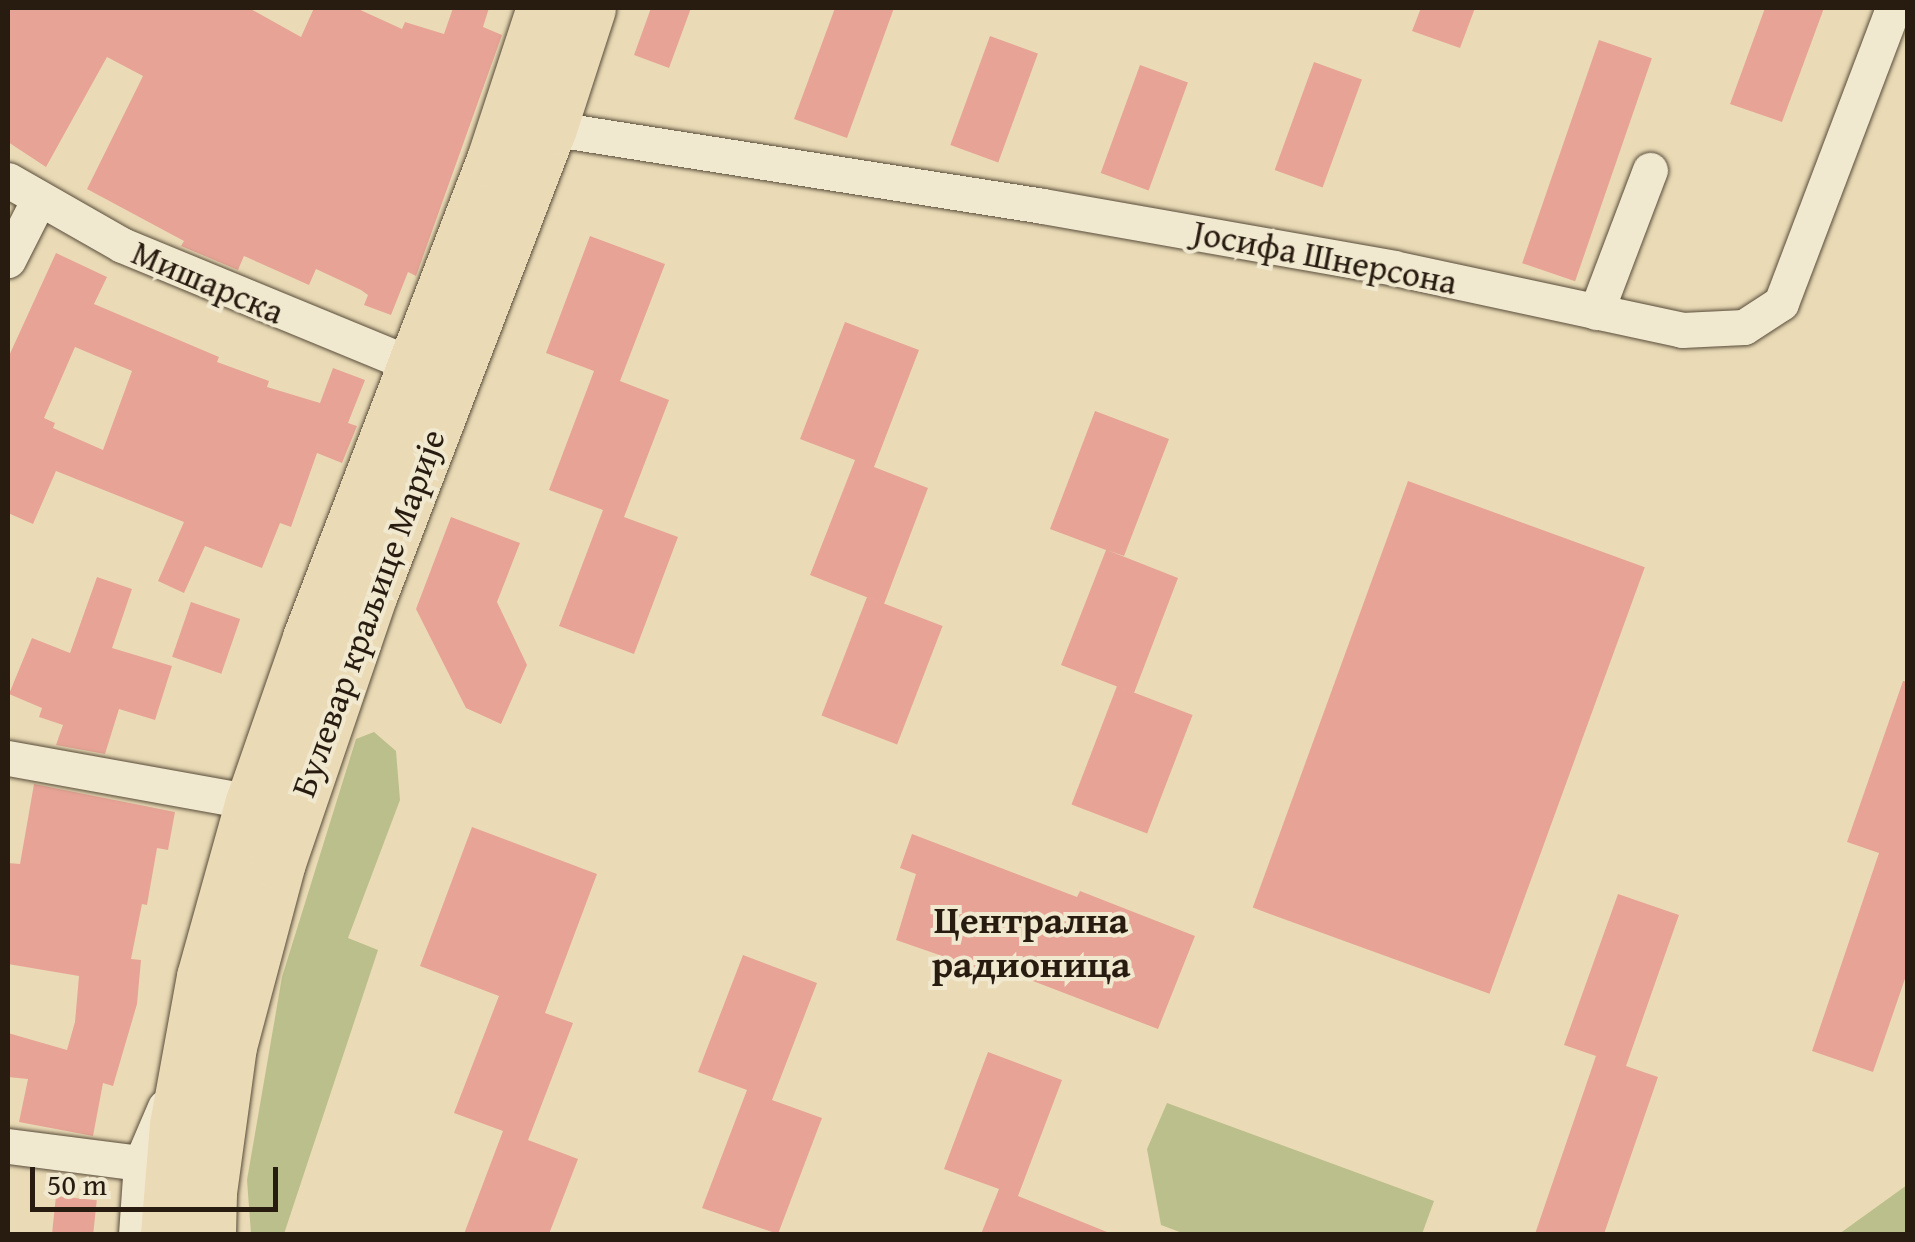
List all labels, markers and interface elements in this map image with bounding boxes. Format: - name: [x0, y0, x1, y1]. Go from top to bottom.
- street label: Јосифа Шнерсона: [1189, 211, 1461, 303]
- street label: Мишарска: [126, 231, 290, 333]
- street label: Булевар краљице Марије: [282, 424, 454, 802]
- district label: Централна радионица: [931, 897, 1131, 986]
- scale bar: [35, 1147, 282, 1209]
- text: 50 m: [47, 1162, 107, 1206]

